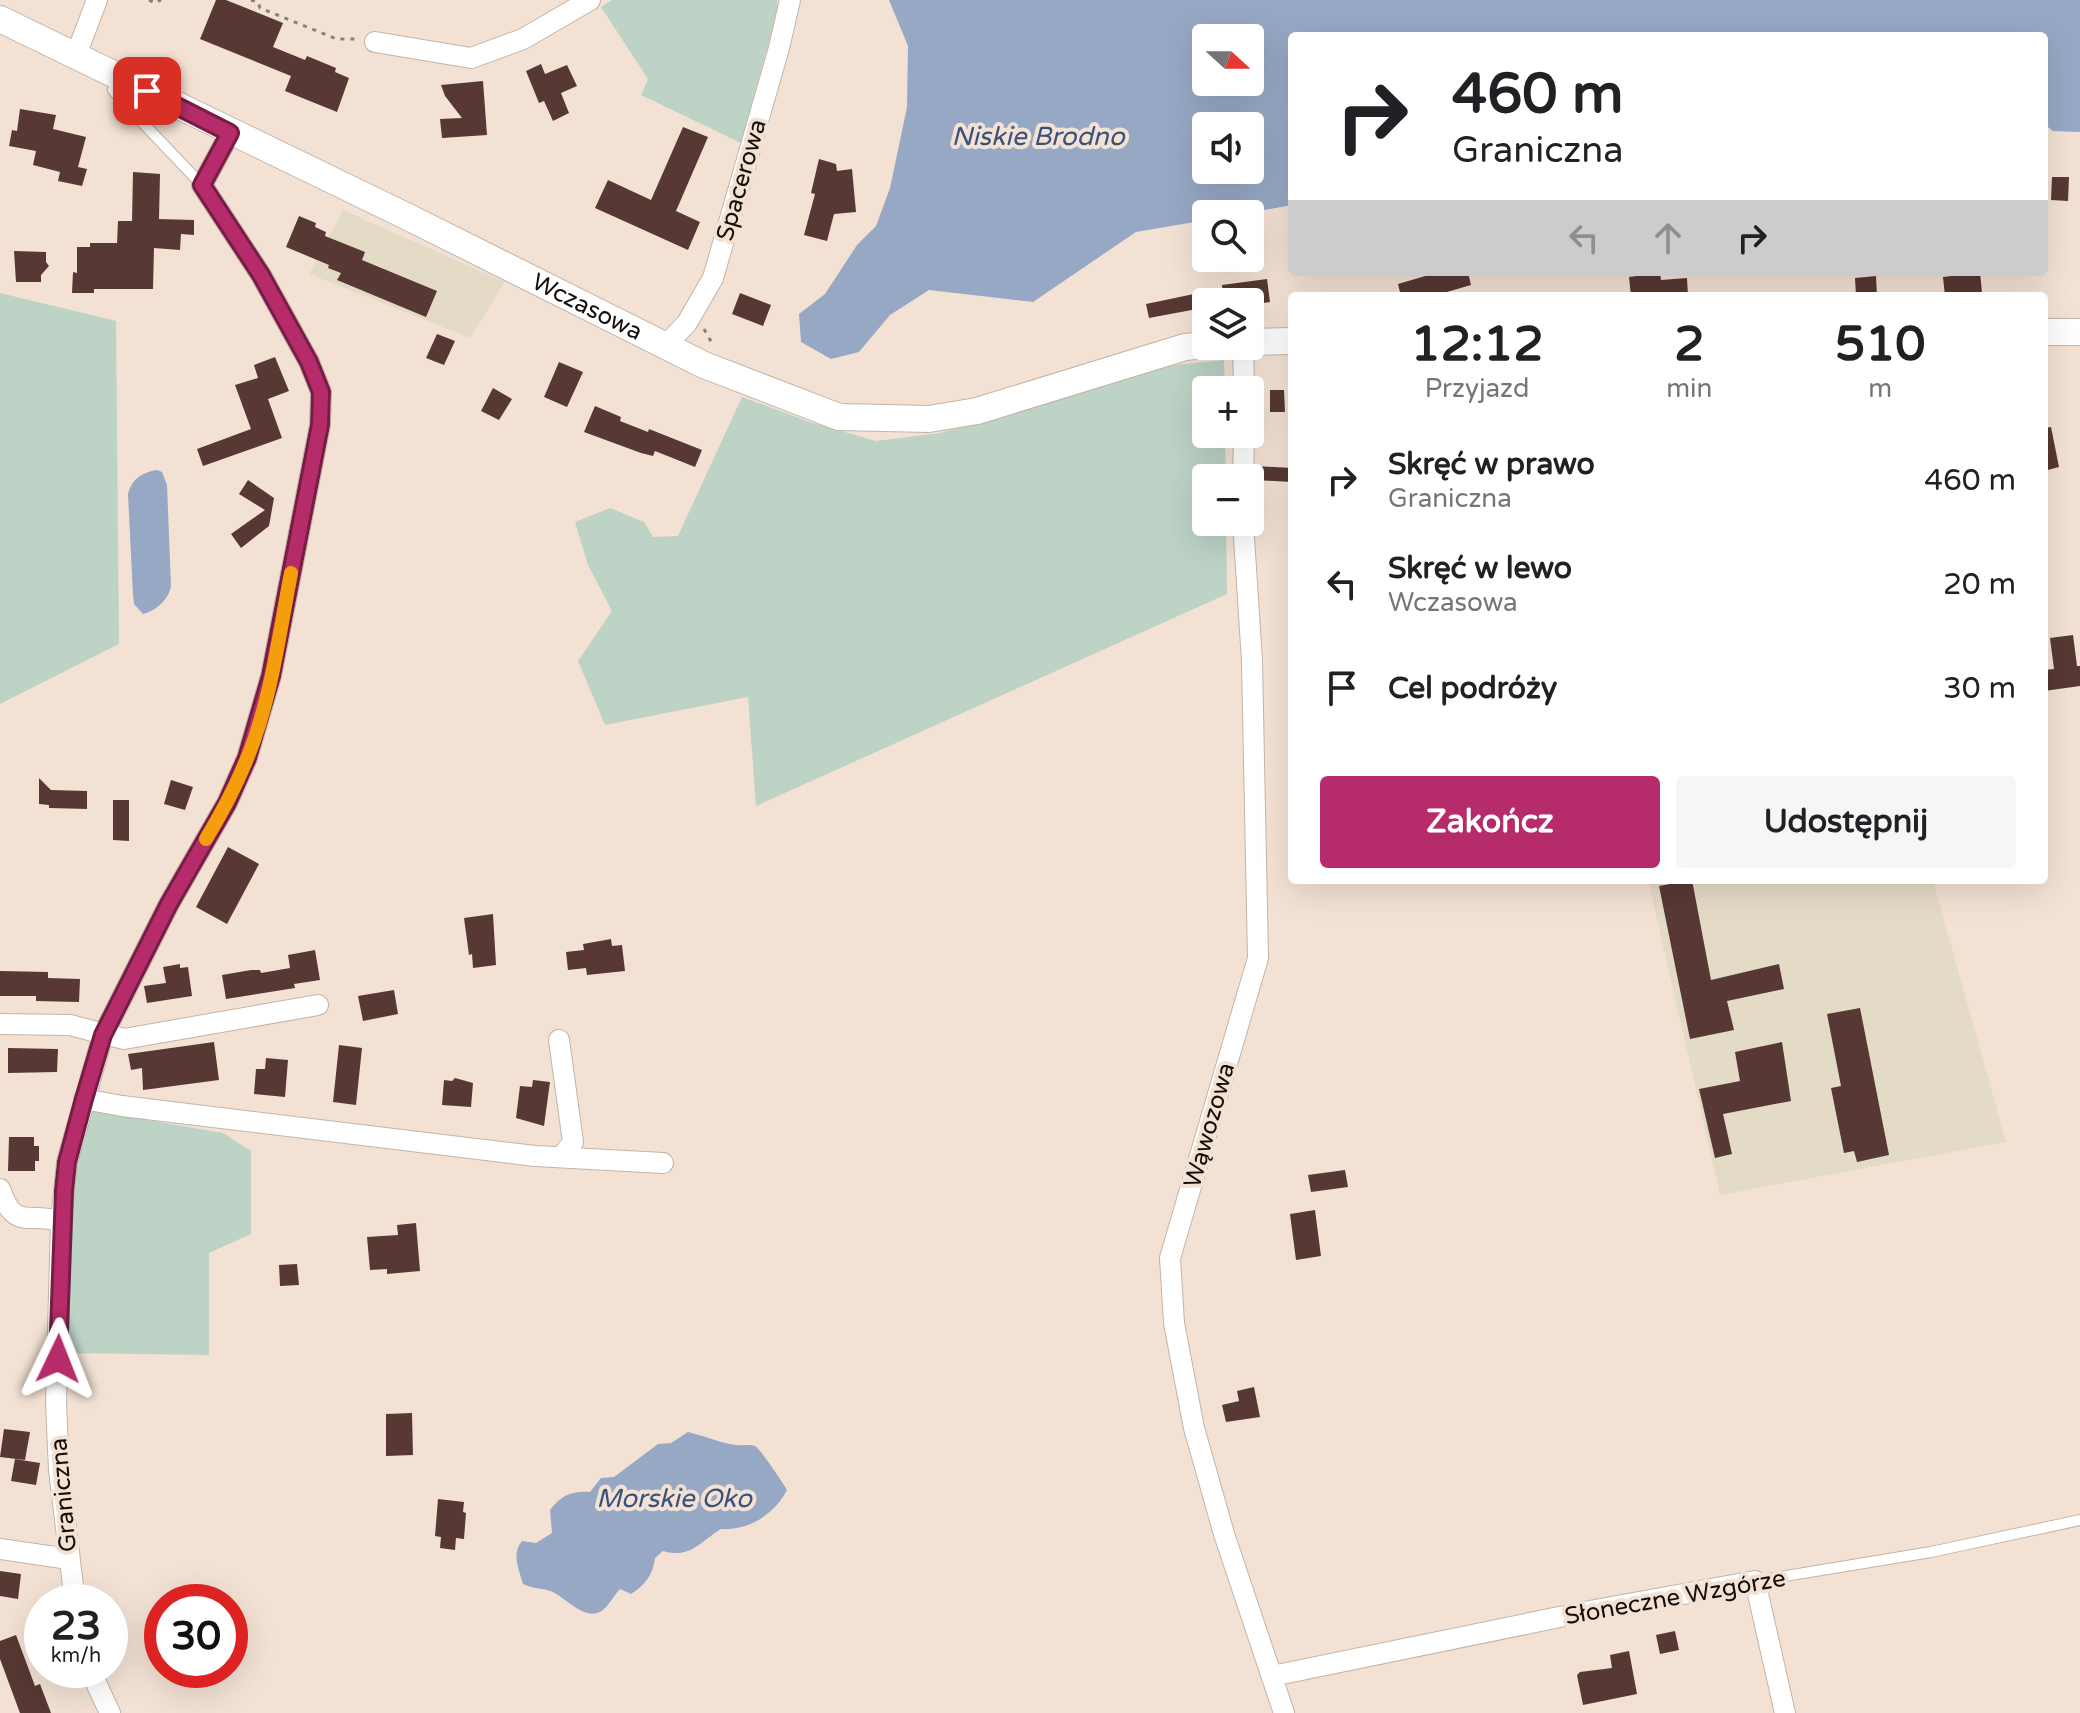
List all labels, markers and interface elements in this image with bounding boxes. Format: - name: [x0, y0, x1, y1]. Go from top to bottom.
- north arrow: [1192, 24, 1264, 96]
- map controls: [1192, 24, 1264, 536]
- pin: [113, 57, 181, 125]
- text: 460 m: [1452, 61, 1623, 128]
- icon: right: [1320, 64, 1424, 168]
- icon: arrive: [125, 69, 169, 113]
- button: sound: [1192, 112, 1264, 184]
- street label: Spacerowa: [710, 116, 773, 244]
- water label: Niskie Brodno: [952, 121, 1126, 152]
- text: Graniczna: [1452, 129, 1623, 172]
- button: search: [1192, 200, 1264, 272]
- icon: left: [1562, 216, 1606, 260]
- icon: ahead: [1646, 216, 1690, 260]
- icon: right: [1730, 216, 1774, 260]
- street label: Wczasowa: [527, 267, 647, 347]
- button: layers: [1192, 288, 1264, 360]
- text: 12:12: [1411, 316, 1544, 374]
- text: 2: [1674, 316, 1704, 374]
- text: 510: [1835, 316, 1925, 374]
- text: Przyjazd: [1425, 373, 1529, 404]
- text: min: [1666, 373, 1712, 404]
- text: m: [1868, 373, 1892, 404]
- button: +: [1192, 376, 1264, 448]
- text: Skręć w prawo: [1388, 446, 1595, 483]
- icon: right: [1320, 458, 1364, 502]
- text: 460 m: [1924, 462, 2016, 499]
- button: −: [1192, 464, 1264, 536]
- text: Graniczna: [1388, 483, 1512, 514]
- text: Skręć w lewo: [1388, 550, 1572, 587]
- icon: left: [1320, 562, 1364, 606]
- text: 20 m: [1943, 566, 2016, 603]
- text: Wczasowa: [1388, 587, 1518, 618]
- icon: arrive: [1320, 666, 1364, 710]
- text: Cel podróży: [1388, 670, 1557, 707]
- text: 30 m: [1943, 670, 2016, 707]
- button: Zakończ: [1320, 776, 1660, 868]
- button: Udostępnij: [1676, 776, 2016, 868]
- street label: Wąwozowa: [1178, 1059, 1241, 1191]
- position arrow: [16, 1317, 100, 1401]
- street label: Graniczna: [44, 1437, 83, 1553]
- water label: Morskie Oko: [596, 1483, 753, 1514]
- street label: Słoneczne Wzgórze: [1562, 1564, 1788, 1631]
- speed limit sign: 30: [144, 1584, 248, 1688]
- text: 23: [51, 1602, 101, 1650]
- text: km/h: [51, 1644, 101, 1668]

